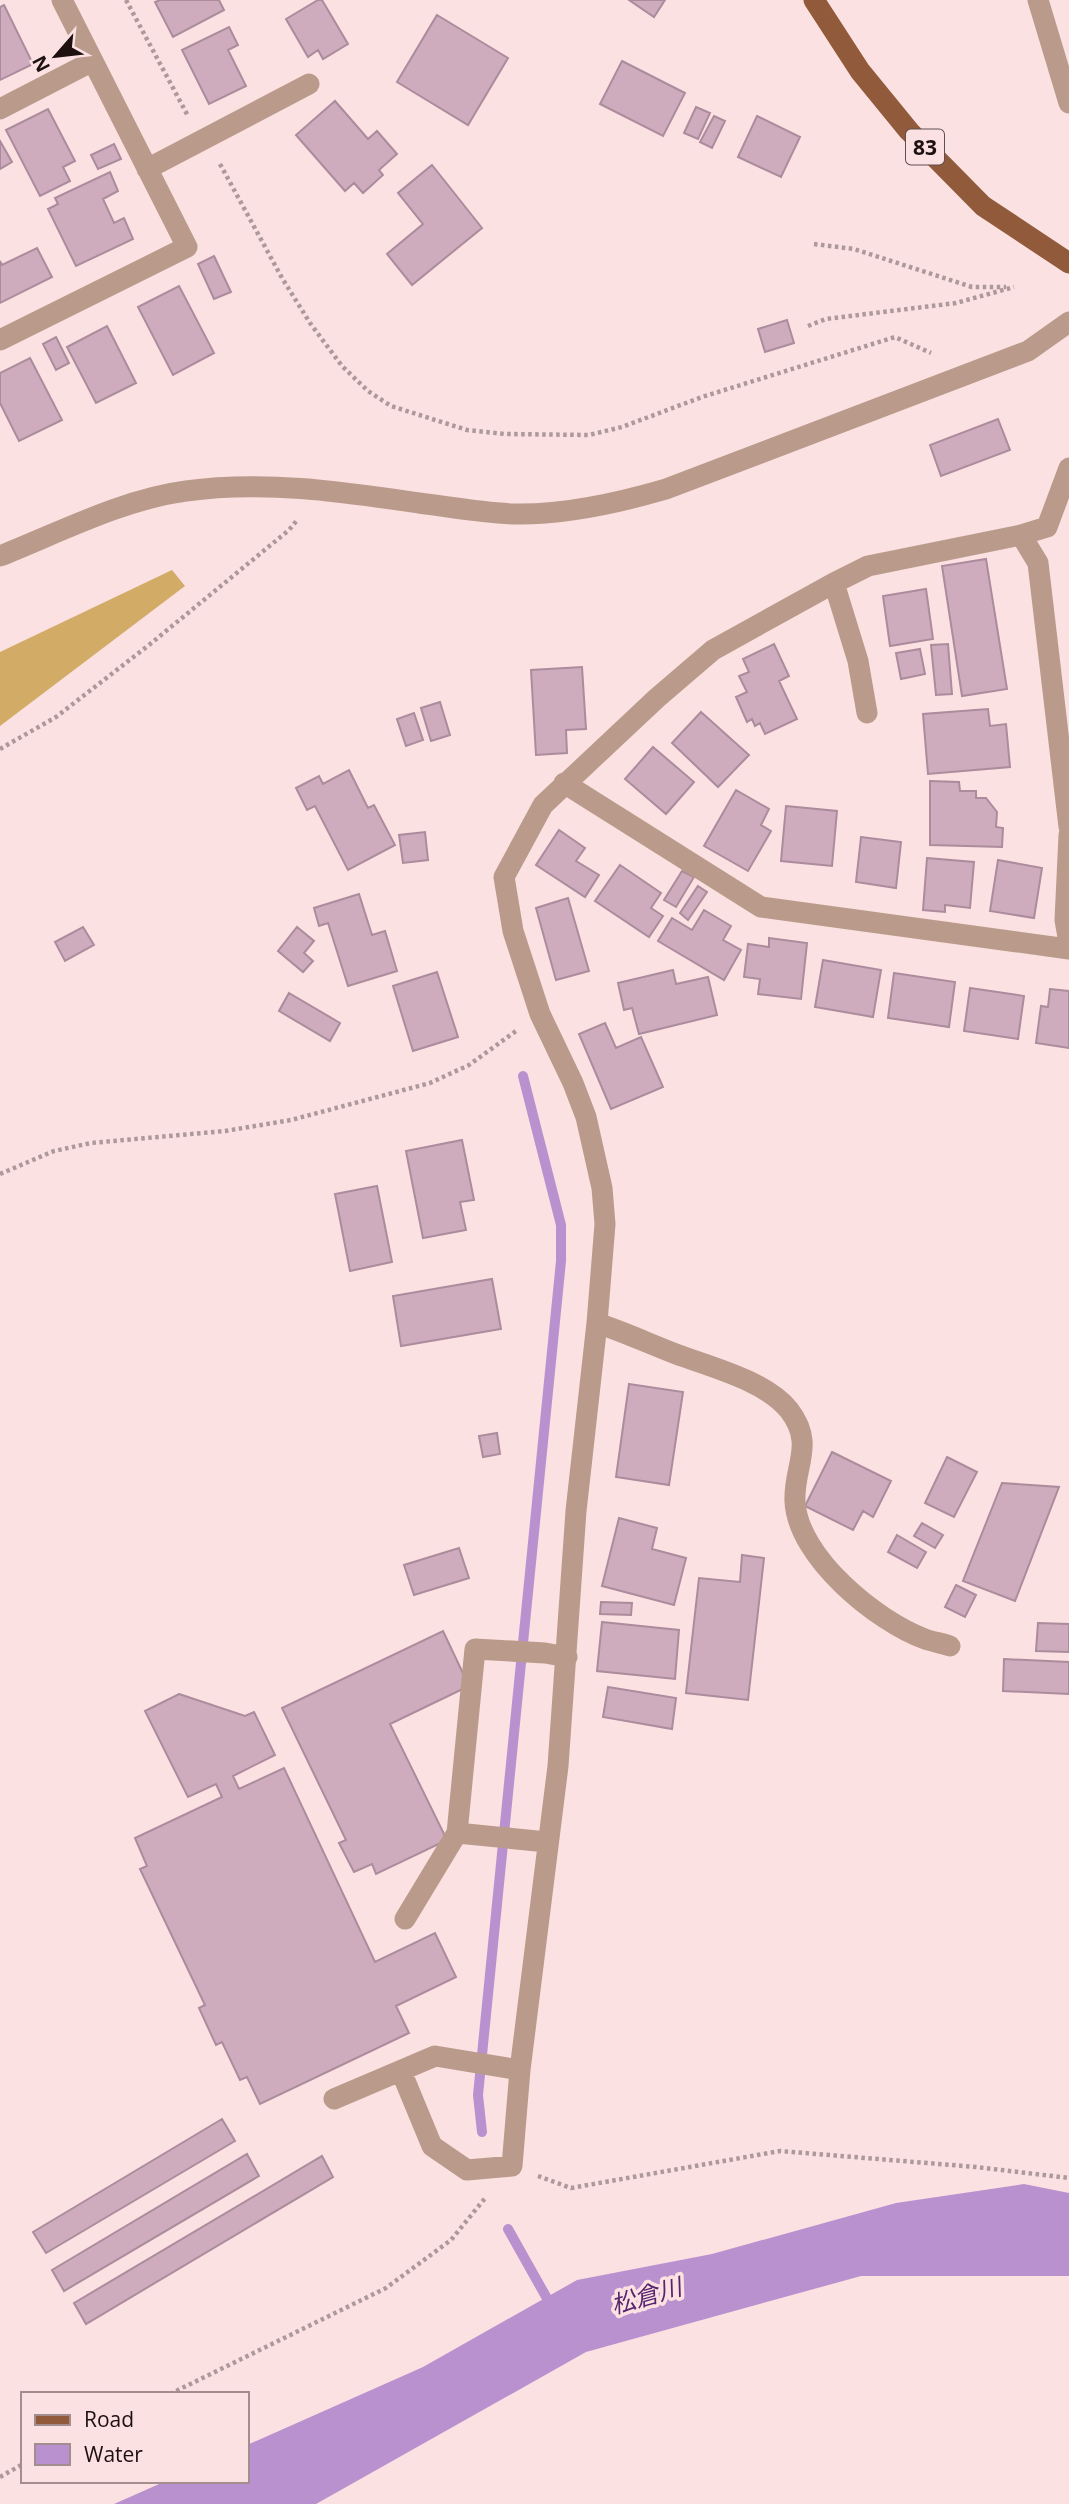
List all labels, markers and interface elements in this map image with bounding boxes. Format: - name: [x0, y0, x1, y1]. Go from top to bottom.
- north arrow: [21, 21, 91, 91]
- text: N: [26, 51, 56, 77]
- road number: 83: [906, 130, 944, 164]
- water label: 松倉川: [607, 2268, 688, 2321]
- legend: [21, 2392, 248, 2483]
- text: Road: [84, 2405, 134, 2433]
- text: Water: [84, 2440, 143, 2468]

